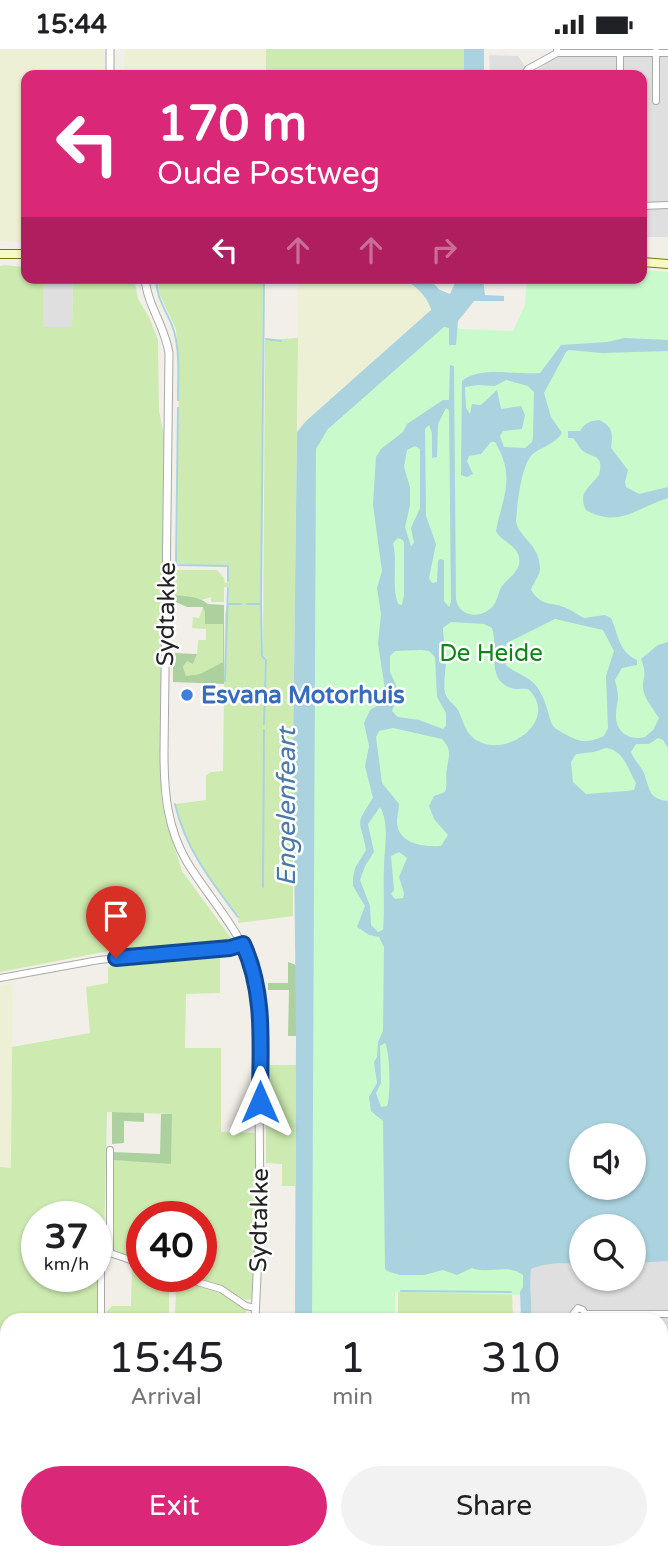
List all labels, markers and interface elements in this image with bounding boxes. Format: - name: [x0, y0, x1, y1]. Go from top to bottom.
- text: 15:44: [35, 9, 107, 40]
- text: 170 m: [157, 95, 307, 154]
- icon: left: [42, 98, 133, 189]
- text: Oude Postweg: [157, 155, 380, 193]
- icon: left: [206, 231, 244, 269]
- icon: ahead: [279, 231, 317, 269]
- icon: ahead: [352, 231, 390, 269]
- icon: right: [425, 231, 463, 269]
- street label: Sydtakke: [151, 562, 182, 666]
- park label: De Heide: [439, 639, 543, 668]
- place label: Esvana Motorhuis: [201, 681, 405, 710]
- marker: Esvana Motorhuis: [179, 687, 195, 703]
- water label: Engelenfeart: [271, 725, 302, 886]
- pin: [86, 886, 146, 958]
- icon: arrive: [97, 897, 135, 935]
- position arrow: [223, 1065, 297, 1139]
- map controls: [569, 1123, 646, 1291]
- button: sound: [569, 1123, 646, 1200]
- street label: Sydtakke: [244, 1168, 275, 1272]
- speed limit sign: 40: [126, 1201, 217, 1292]
- button: search: [569, 1214, 646, 1291]
- text: 37: [45, 1216, 88, 1258]
- text: km/h: [44, 1253, 89, 1275]
- text: 15:45: [108, 1333, 224, 1384]
- text: 1: [339, 1333, 366, 1384]
- text: 310: [481, 1333, 560, 1384]
- text: Arrival: [131, 1383, 202, 1411]
- text: min: [332, 1383, 373, 1411]
- text: m: [510, 1383, 531, 1411]
- button: Exit: [21, 1466, 327, 1546]
- button: Share: [341, 1466, 647, 1546]

